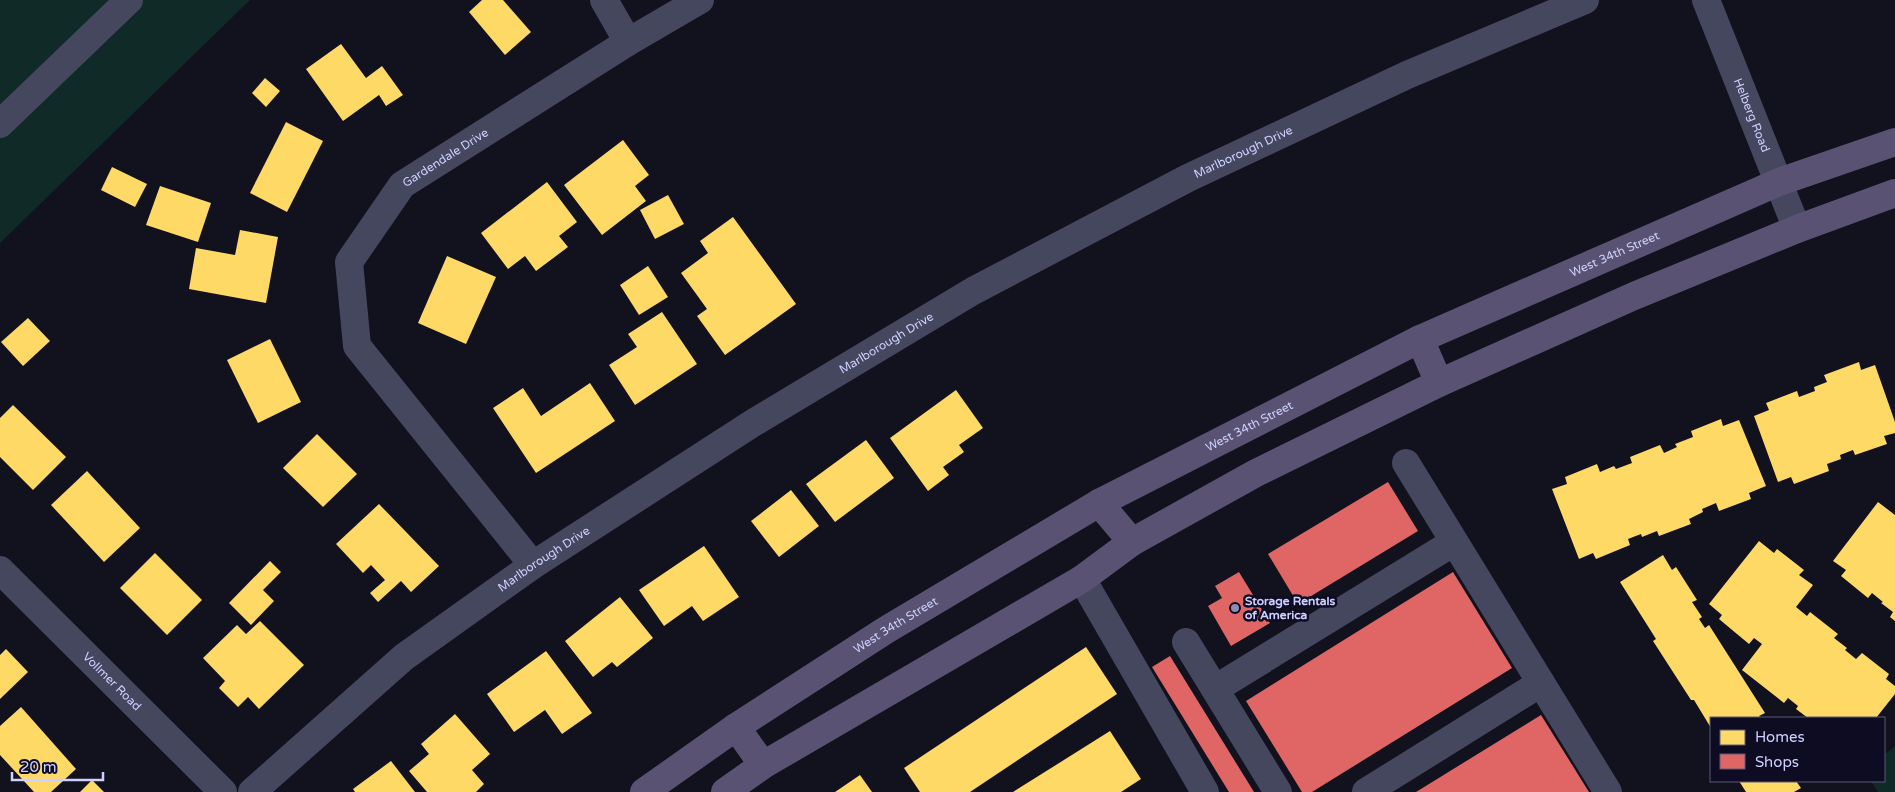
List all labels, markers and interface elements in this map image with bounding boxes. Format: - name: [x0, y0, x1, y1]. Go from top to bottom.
- street label: Helberg Road: [1731, 76, 1773, 154]
- street label: Marlborough Drive: [1192, 123, 1295, 181]
- street label: Gardendale Drive: [400, 125, 491, 190]
- street label: West 34th Street: [1568, 228, 1662, 280]
- street label: Marlborough Drive: [837, 309, 936, 377]
- street label: West 34th Street: [1203, 398, 1296, 454]
- street label: Marlborough Drive: [495, 523, 592, 595]
- street label: West 34th Street: [851, 594, 940, 656]
- place label: Storage Rentals of America: [1245, 594, 1336, 622]
- marker: Storage Rentals of America: [1229, 602, 1241, 614]
- street label: Vollmer Road: [80, 649, 144, 713]
- legend: [1710, 717, 1885, 782]
- text: Homes: [1755, 728, 1805, 746]
- scale bar: [12, 750, 104, 782]
- text: Shops: [1755, 753, 1799, 771]
- text: 20 m: [20, 758, 57, 776]

